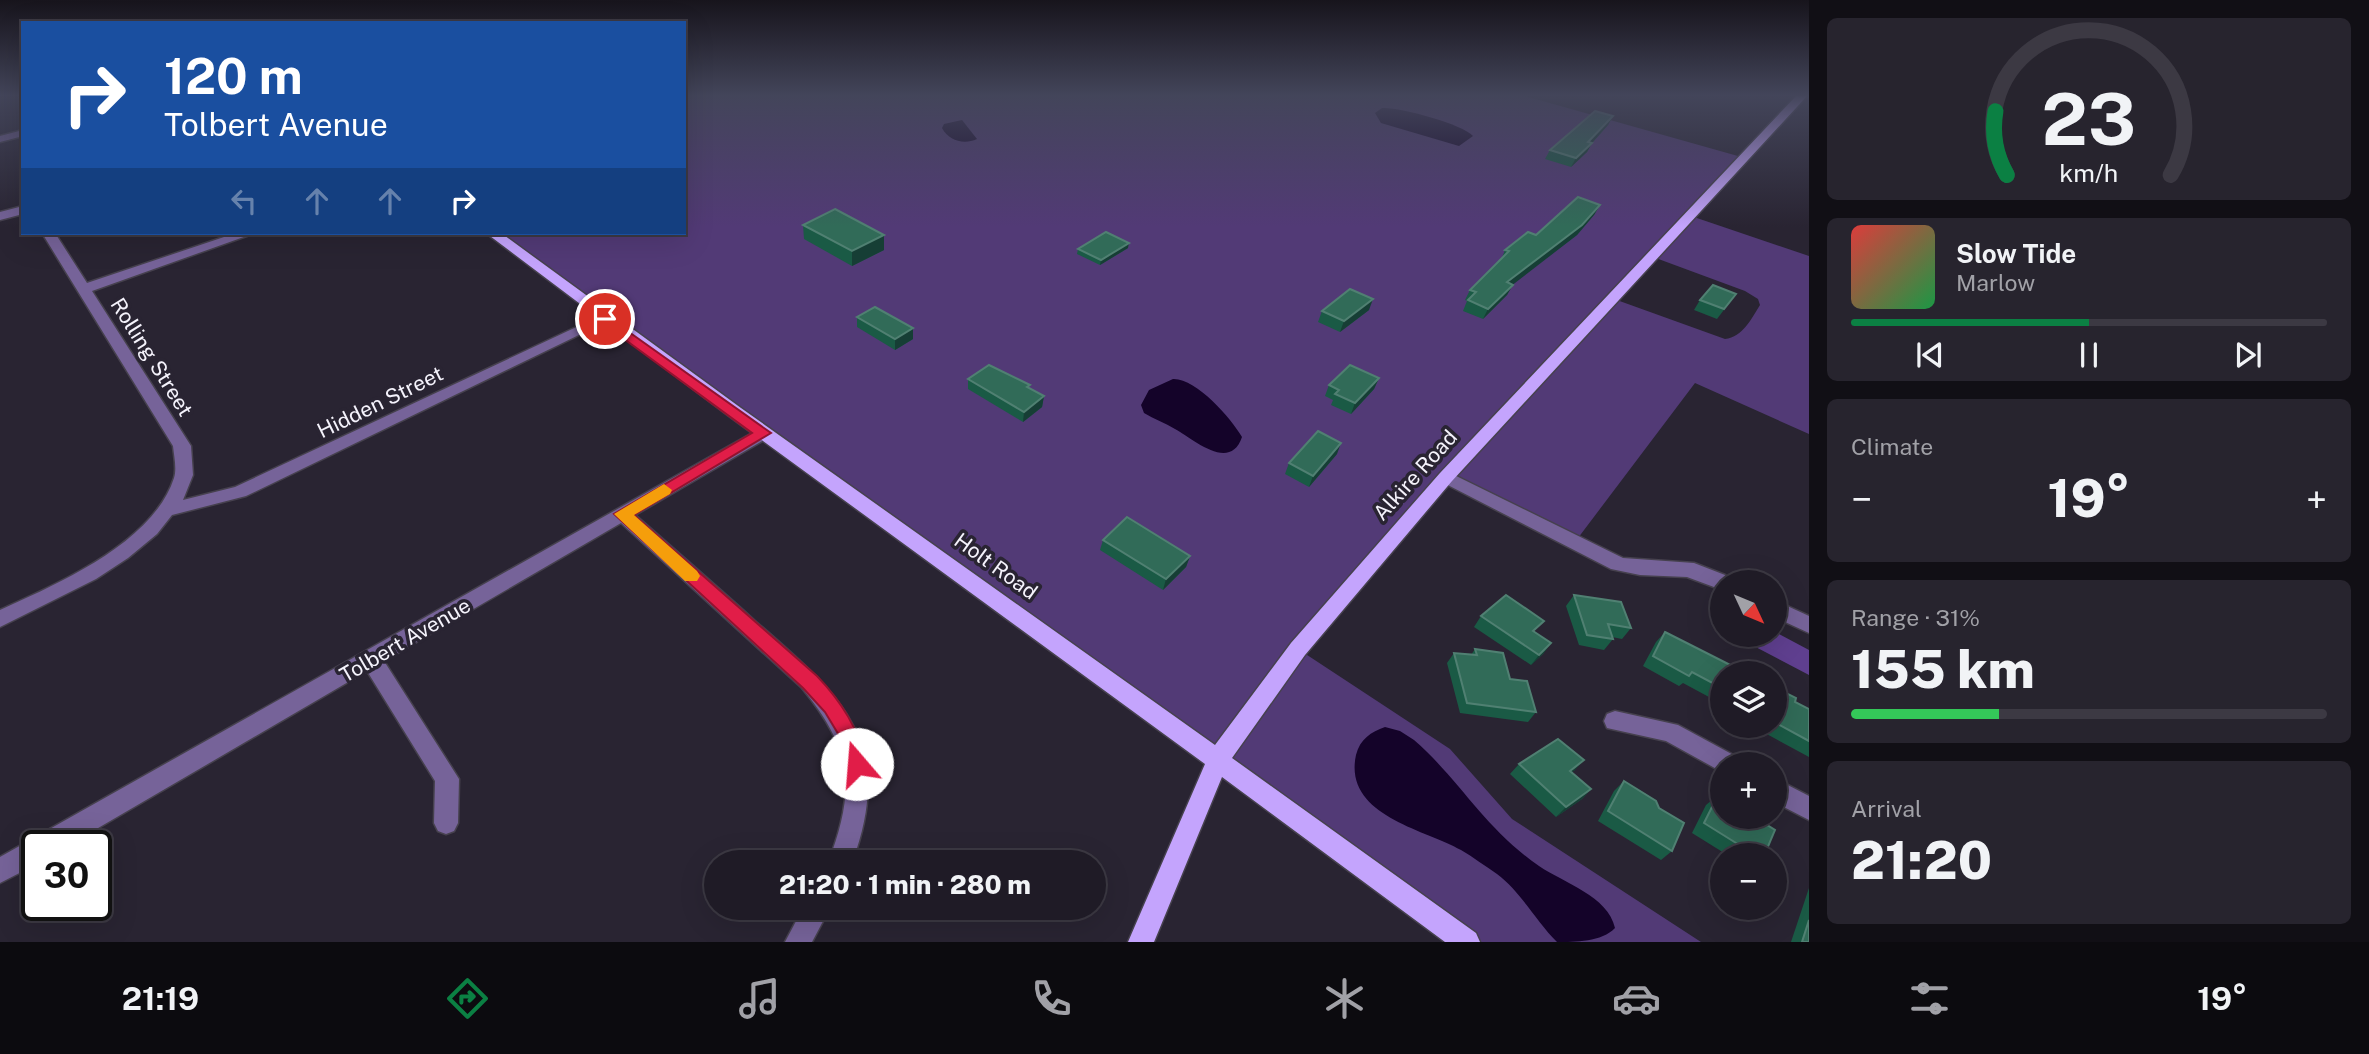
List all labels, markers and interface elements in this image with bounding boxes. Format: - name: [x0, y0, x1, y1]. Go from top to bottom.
- text: 120 m: [164, 47, 303, 105]
- icon: right: [49, 49, 140, 140]
- text: 23: [2042, 76, 2136, 161]
- text: Tolbert Avenue: [164, 106, 388, 143]
- text: km/h: [2060, 158, 2118, 188]
- icon: left: [225, 182, 263, 220]
- icon: ahead: [298, 182, 336, 220]
- icon: ahead: [371, 182, 409, 220]
- icon: right: [444, 182, 482, 220]
- text: Slow Tide: [1956, 238, 2076, 269]
- text: Marlow: [1956, 269, 2035, 296]
- pin: [575, 289, 635, 349]
- street label: Rolling Street: [106, 293, 198, 421]
- icon: arrive: [586, 300, 624, 338]
- icon: previous: [1911, 336, 1949, 374]
- icon: pause: [2070, 336, 2108, 374]
- icon: next: [2229, 336, 2267, 374]
- street label: Hidden Street: [313, 361, 447, 443]
- street label: Alkire Road: [1368, 425, 1462, 525]
- text: Climate: [1851, 433, 1933, 460]
- text: 19°: [2048, 468, 2130, 529]
- text: −: [1851, 477, 1872, 522]
- text: +: [2306, 477, 2327, 522]
- street label: Holt Road: [950, 528, 1042, 604]
- north arrow: [1710, 570, 1787, 648]
- map controls: [1710, 570, 1787, 920]
- street label: Tolbert Avenue: [335, 592, 475, 688]
- text: Range · 31%: [1851, 604, 1980, 631]
- text: 155 km: [1851, 639, 2035, 700]
- button: layers: [1710, 661, 1787, 738]
- position arrow: [820, 727, 894, 801]
- button: +: [1710, 752, 1787, 829]
- text: Arrival: [1851, 795, 1922, 822]
- speed limit sign: 30: [21, 830, 112, 921]
- text: 21:20: [1851, 830, 1992, 891]
- button: −: [1710, 843, 1787, 920]
- text: 21:20 · 1 min · 280 m: [779, 869, 1031, 900]
- icon: directions: [443, 974, 492, 1023]
- icon: music: [735, 974, 784, 1023]
- icon: phone: [1027, 974, 1076, 1023]
- icon: climate: [1320, 974, 1369, 1023]
- icon: car: [1612, 974, 1661, 1023]
- icon: filters: [1905, 974, 1954, 1023]
- text: 21:19: [122, 980, 199, 1017]
- text: 19°: [2197, 980, 2247, 1017]

